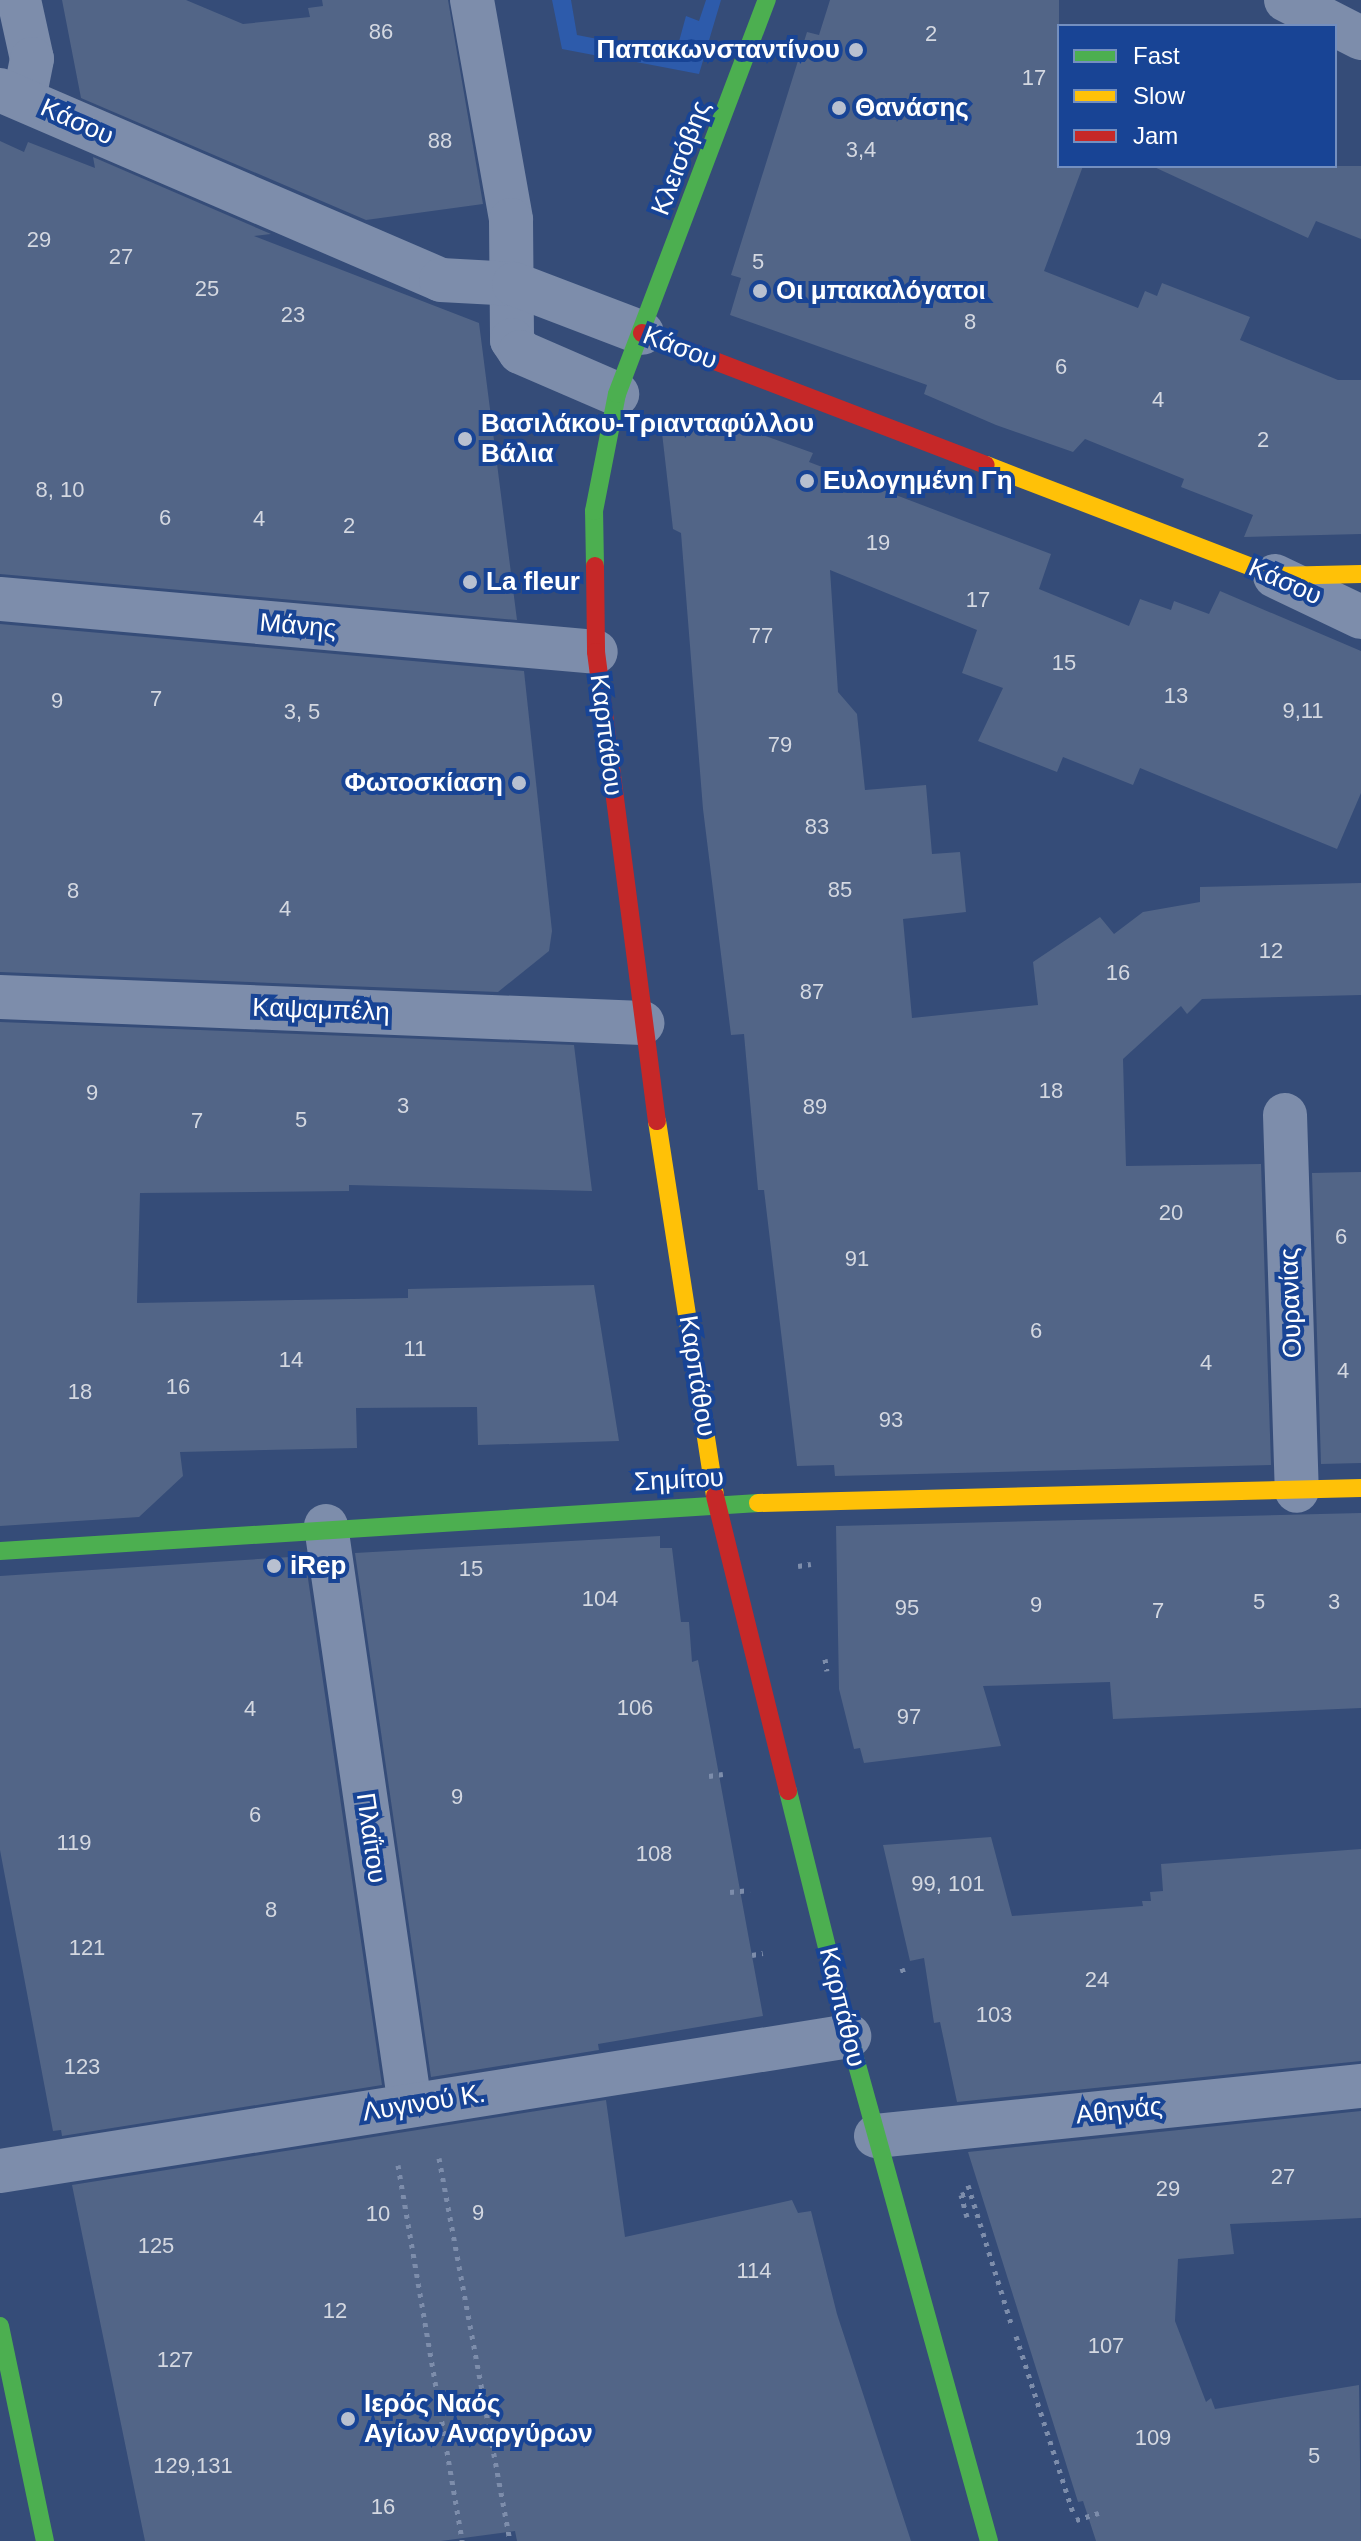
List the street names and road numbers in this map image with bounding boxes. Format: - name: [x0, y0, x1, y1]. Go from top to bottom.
- street label: Κάσου: [36, 92, 118, 152]
- street label: Κλεισόβης: [645, 96, 717, 220]
- street label: Κάσου: [639, 320, 721, 376]
- street label: Κάσου: [1244, 552, 1326, 612]
- street label: Μάνης: [258, 607, 338, 645]
- street label: Καρπάθου: [583, 672, 629, 798]
- street label: Καψαμπέλη: [252, 992, 390, 1028]
- street label: Ουρανίας: [1273, 1247, 1309, 1359]
- street label: Καρπάθου: [672, 1313, 722, 1439]
- street label: Σημίτου: [633, 1462, 725, 1498]
- street label: Πλαΐτου: [349, 1791, 393, 1885]
- street label: Καρπάθου: [812, 1944, 872, 2070]
- street label: Λυγινού Κ.: [360, 2078, 488, 2128]
- street label: Αθηνάς: [1074, 2091, 1164, 2131]

